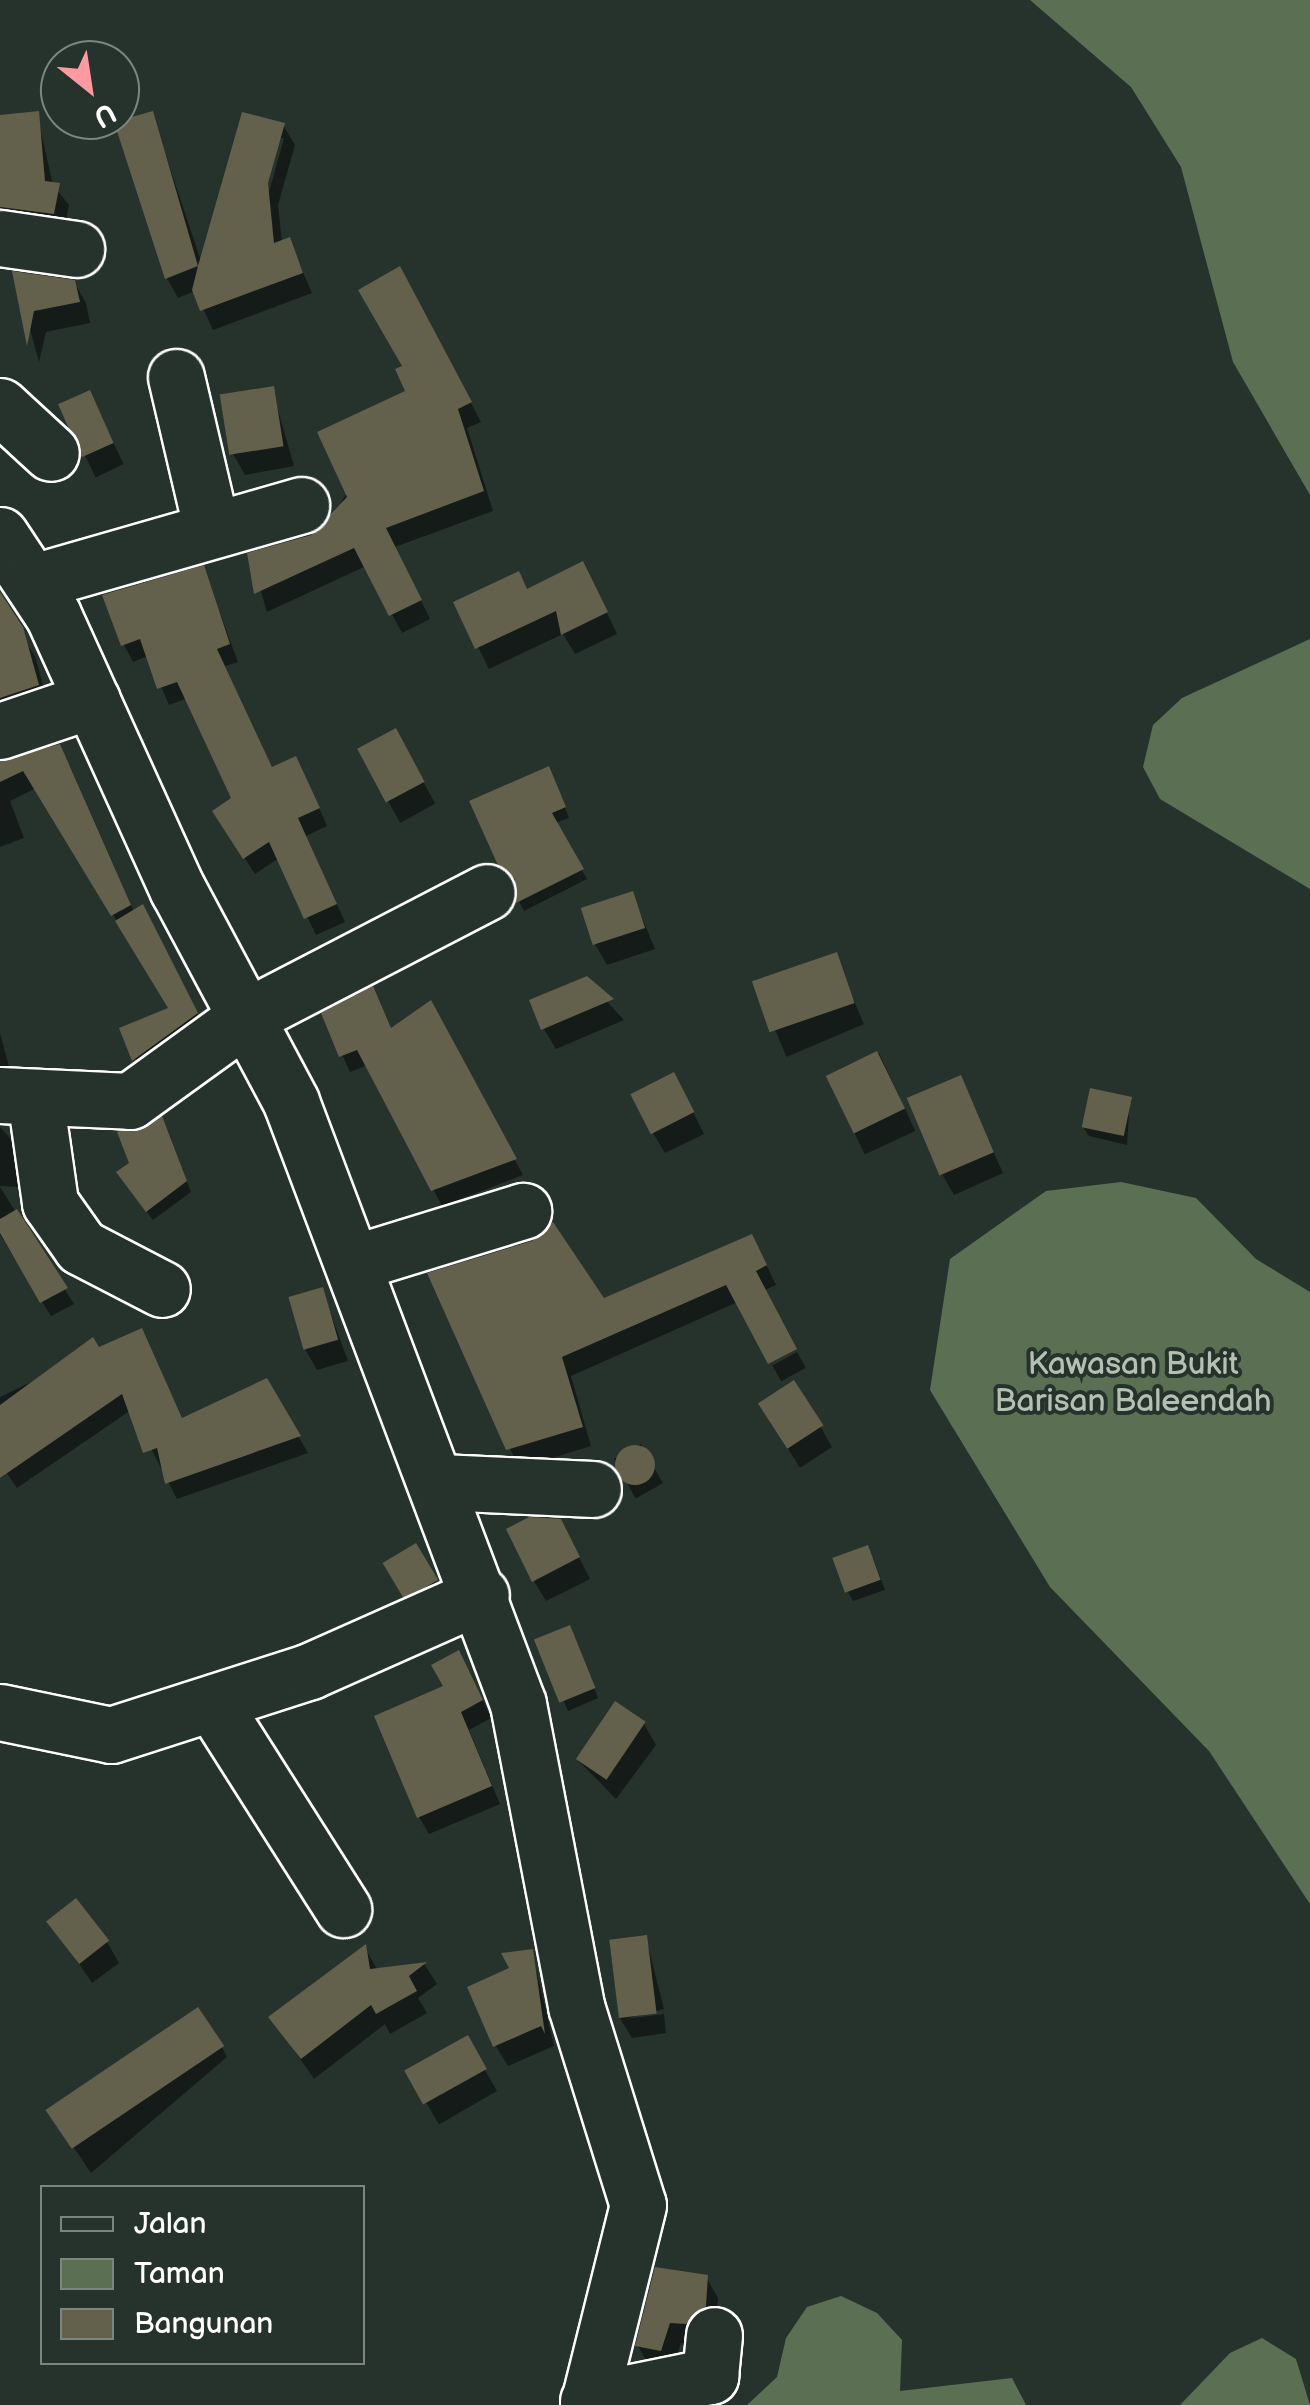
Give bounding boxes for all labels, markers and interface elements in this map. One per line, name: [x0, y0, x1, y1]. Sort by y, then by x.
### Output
north arrow: [40, 40, 140, 140]
text: U: [87, 95, 121, 134]
park label: Kawasan Bukit Barisan Baleendah: [995, 1347, 1271, 1422]
legend: [40, 2185, 365, 2365]
text: Jalan: [134, 2206, 206, 2242]
text: Taman: [134, 2256, 225, 2292]
text: Bangunan: [134, 2306, 273, 2342]

